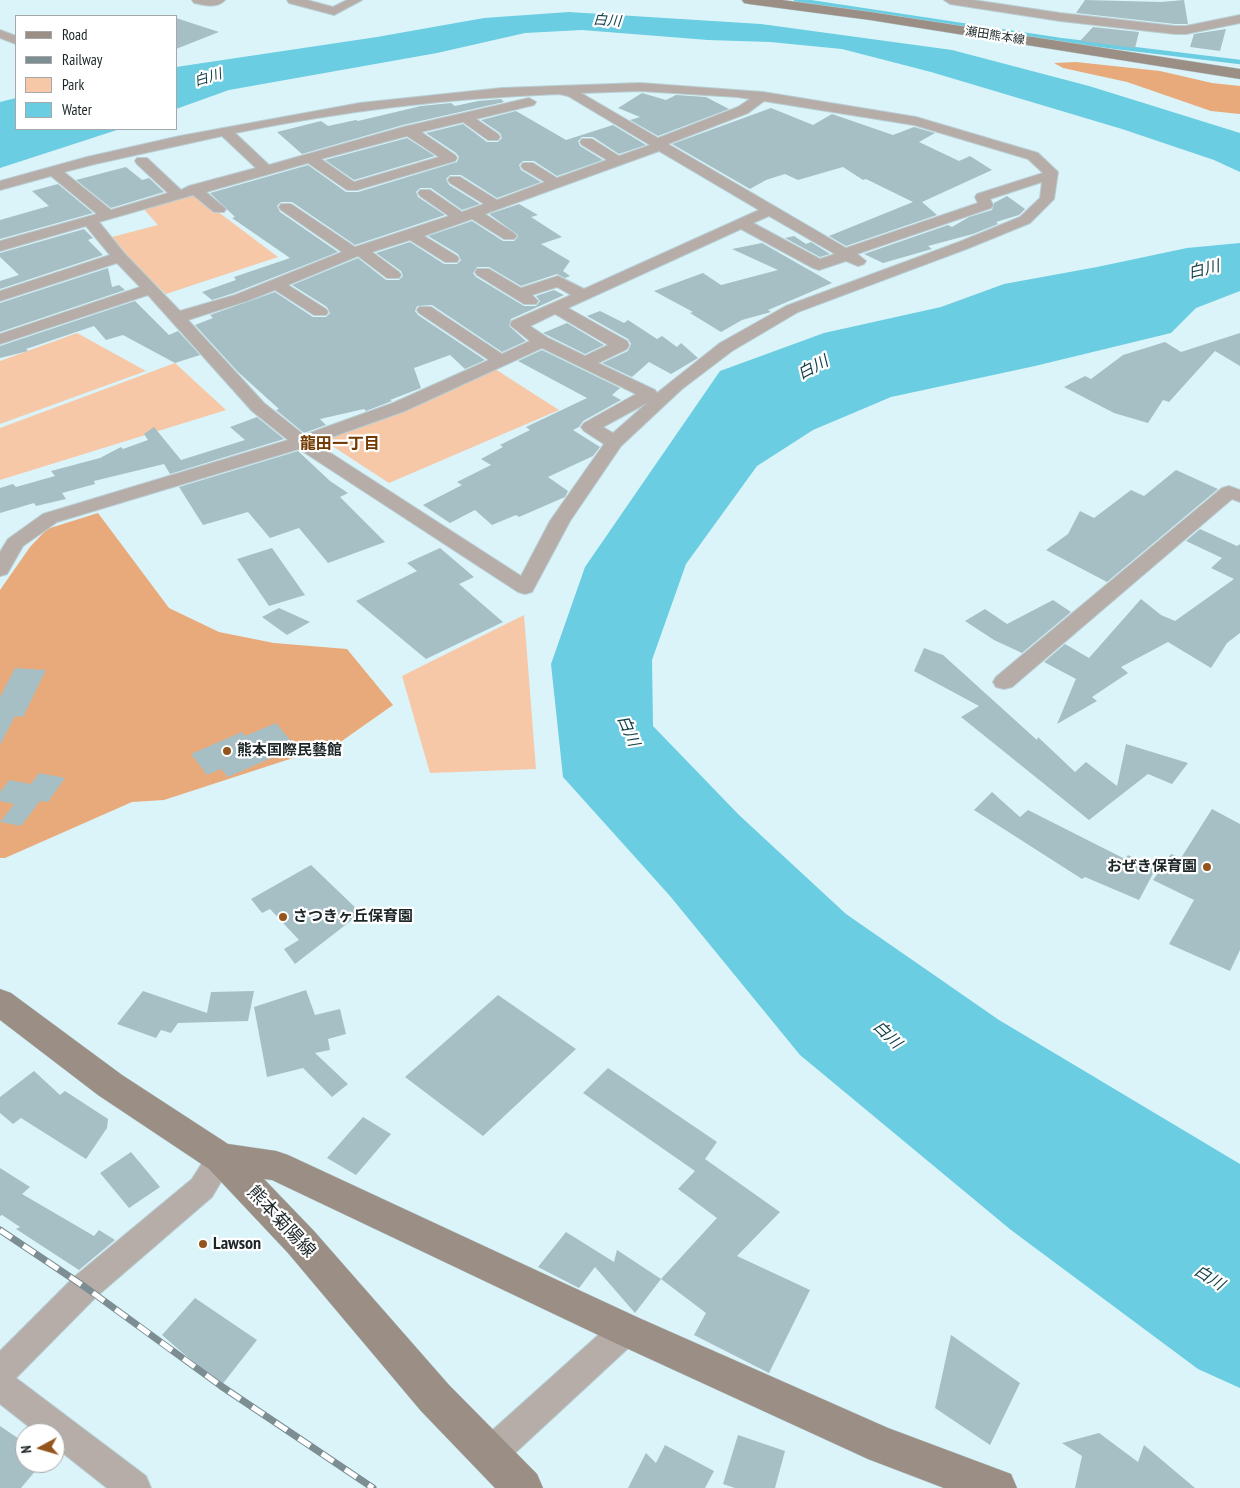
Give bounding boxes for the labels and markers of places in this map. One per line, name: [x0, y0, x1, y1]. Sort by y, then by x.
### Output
place label: 熊本国際民藝館: [237, 742, 342, 760]
marker: 熊本国際民藝館: [221, 745, 233, 757]
place label: おぜき保育園: [1107, 858, 1197, 876]
marker: おぜき保育園: [1201, 861, 1213, 873]
place label: さつきヶ丘保育園: [293, 908, 413, 926]
marker: さつきヶ丘保育園: [277, 911, 289, 923]
place label: Lawson: [213, 1233, 261, 1255]
marker: Lawson: [197, 1238, 209, 1250]

